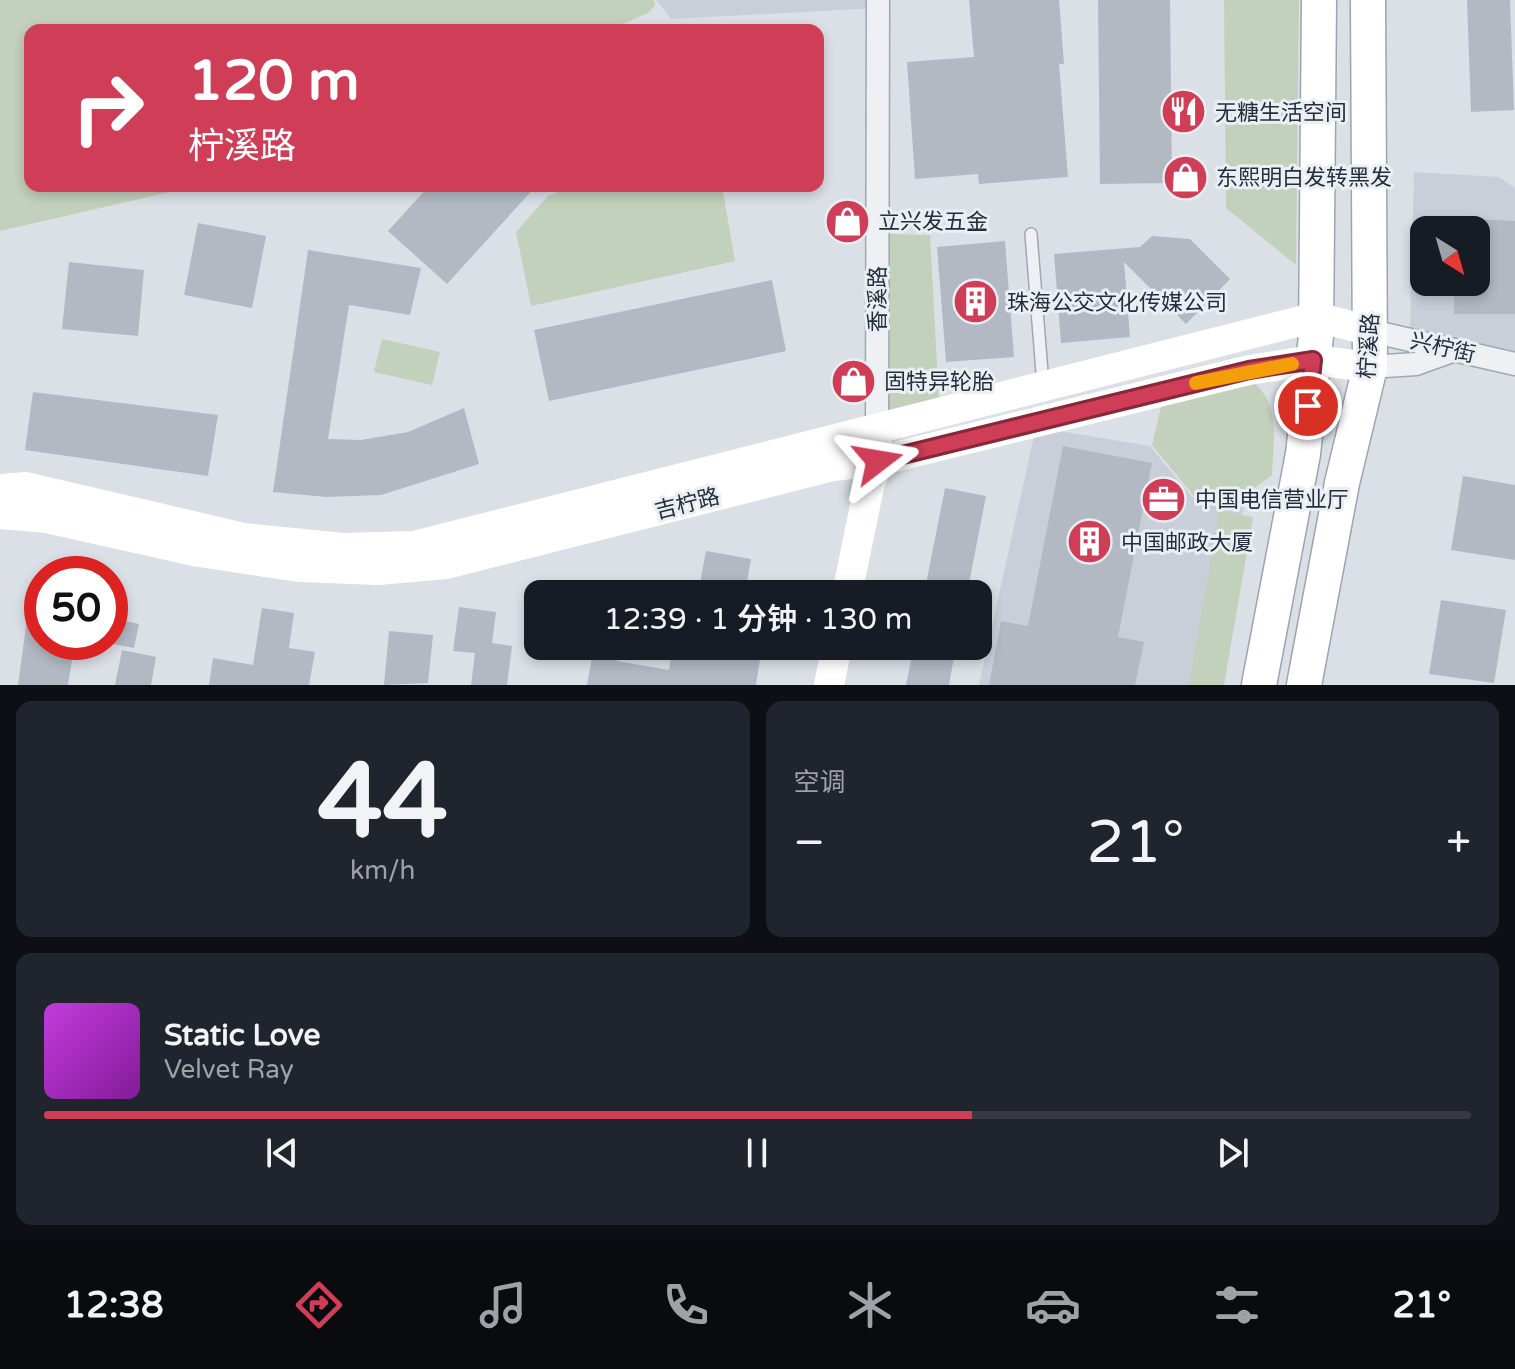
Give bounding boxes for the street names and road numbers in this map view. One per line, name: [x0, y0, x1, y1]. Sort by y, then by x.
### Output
street label: 香溪路: [865, 266, 891, 332]
street label: 柠溪路: [1354, 312, 1384, 380]
street label: 兴柠街: [1408, 328, 1478, 368]
street label: 吉柠路: [652, 483, 722, 525]

